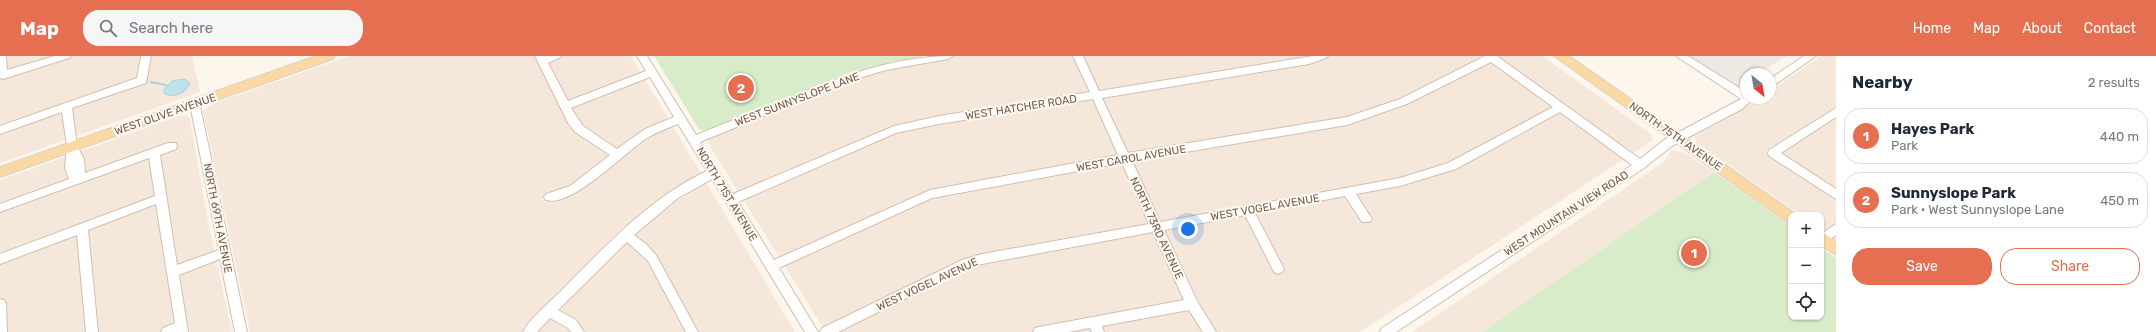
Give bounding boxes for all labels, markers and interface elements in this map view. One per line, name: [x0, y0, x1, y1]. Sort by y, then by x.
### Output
search box: [83, 10, 363, 46]
text: Map: [20, 17, 59, 40]
icon: search: [97, 17, 119, 39]
text: Search here: [129, 19, 213, 37]
text: Home: [1913, 20, 1951, 37]
text: Map: [1973, 20, 2000, 37]
text: About: [2022, 20, 2062, 37]
text: Contact: [2084, 20, 2136, 37]
north arrow: [1740, 68, 1776, 104]
street label: WEST SUNNYSLOPE LANE: [733, 70, 862, 129]
text: Nearby: [1852, 72, 1913, 92]
pin: 2: [728, 73, 754, 103]
text: 2 results: [2088, 75, 2140, 90]
street label: WEST OLIVE AVENUE: [113, 91, 218, 138]
street label: WEST HATCHER ROAD: [964, 92, 1078, 123]
street label: NORTH 75TH AVENUE: [1627, 99, 1725, 174]
text: Hayes Park: [1891, 120, 1974, 138]
text: 1: [1863, 129, 1869, 144]
text: 440 m: [2100, 129, 2139, 144]
text: Park: [1891, 138, 1918, 153]
street label: WEST CAROL AVENUE: [1075, 142, 1187, 175]
street label: NORTH 71ST AVENUE: [693, 145, 760, 244]
street label: NORTH 69TH AVENUE: [200, 162, 235, 274]
street label: WEST MOUNTAIN VIEW ROAD: [1501, 168, 1631, 259]
street label: NORTH 73RD AVENUE: [1127, 175, 1186, 282]
text: Sunnyslope Park: [1891, 184, 2016, 202]
street label: WEST VOGEL AVENUE: [1210, 191, 1321, 223]
text: 2: [1862, 193, 1870, 208]
text: 450 m: [2100, 193, 2139, 208]
text: Park · West Sunnyslope Lane: [1891, 202, 2064, 217]
map controls: [1788, 212, 1824, 320]
button: +: [1788, 212, 1824, 248]
your location: [1178, 219, 1198, 239]
pin: 1: [1681, 238, 1707, 268]
button: −: [1788, 248, 1824, 284]
button: Save: [1852, 248, 1992, 285]
button: Share: [2000, 248, 2140, 285]
street label: WEST VOGEL AVENUE: [874, 255, 980, 314]
button: locate: [1788, 284, 1824, 320]

